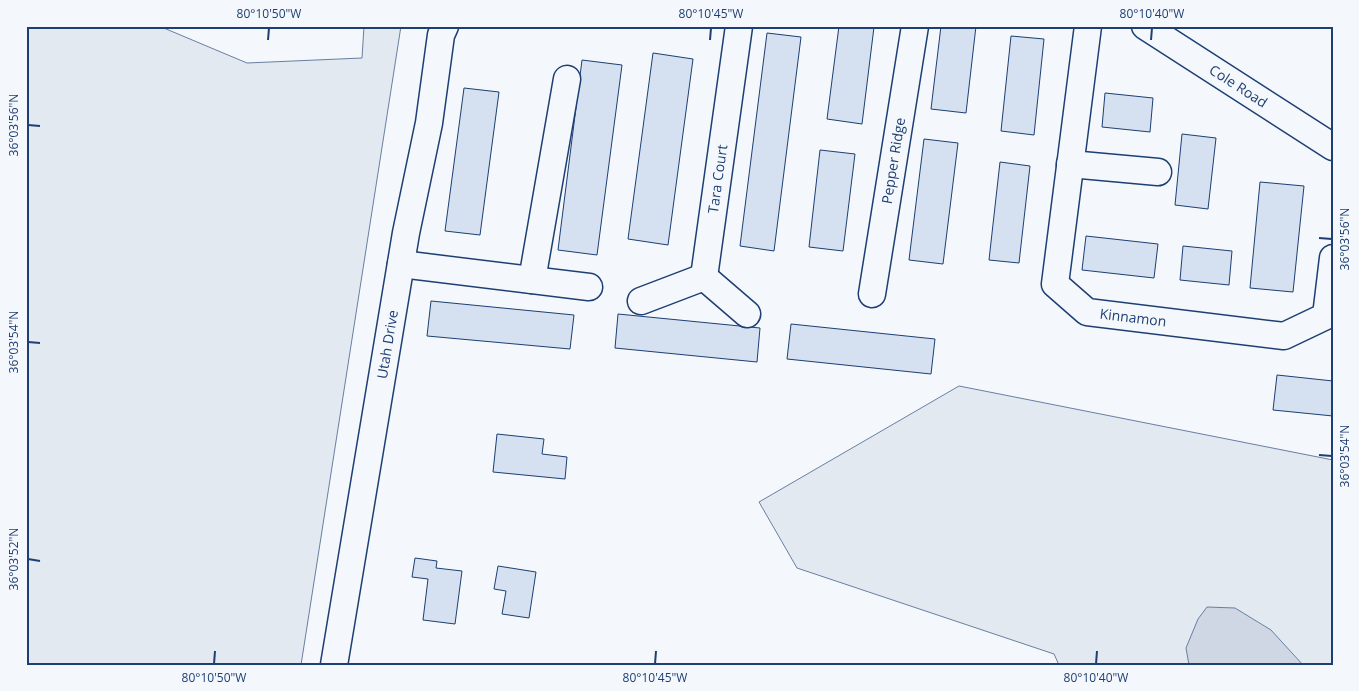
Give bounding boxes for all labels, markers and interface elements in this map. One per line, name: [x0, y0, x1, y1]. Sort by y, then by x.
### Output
text: 80°10'50"W: [237, 5, 301, 22]
text: 80°10'45"W: [679, 5, 743, 22]
text: 80°10'40"W: [1120, 5, 1184, 22]
street label: Cole Road: [1206, 60, 1271, 111]
text: 36°03'56"N: [5, 94, 22, 156]
street label: Pepper Ridge: [877, 116, 909, 205]
street label: Tara Court: [703, 143, 731, 214]
text: 36°03'56"N: [1336, 208, 1353, 270]
street label: Kinnamon: [1099, 304, 1168, 331]
street label: Utah Drive: [372, 308, 402, 380]
text: 36°03'54"N: [5, 311, 22, 373]
text: 36°03'54"N: [1336, 425, 1353, 487]
text: 36°03'52"N: [5, 528, 22, 590]
text: 80°10'50"W: [182, 669, 246, 686]
text: 80°10'45"W: [623, 669, 687, 686]
text: 80°10'40"W: [1064, 669, 1128, 686]

